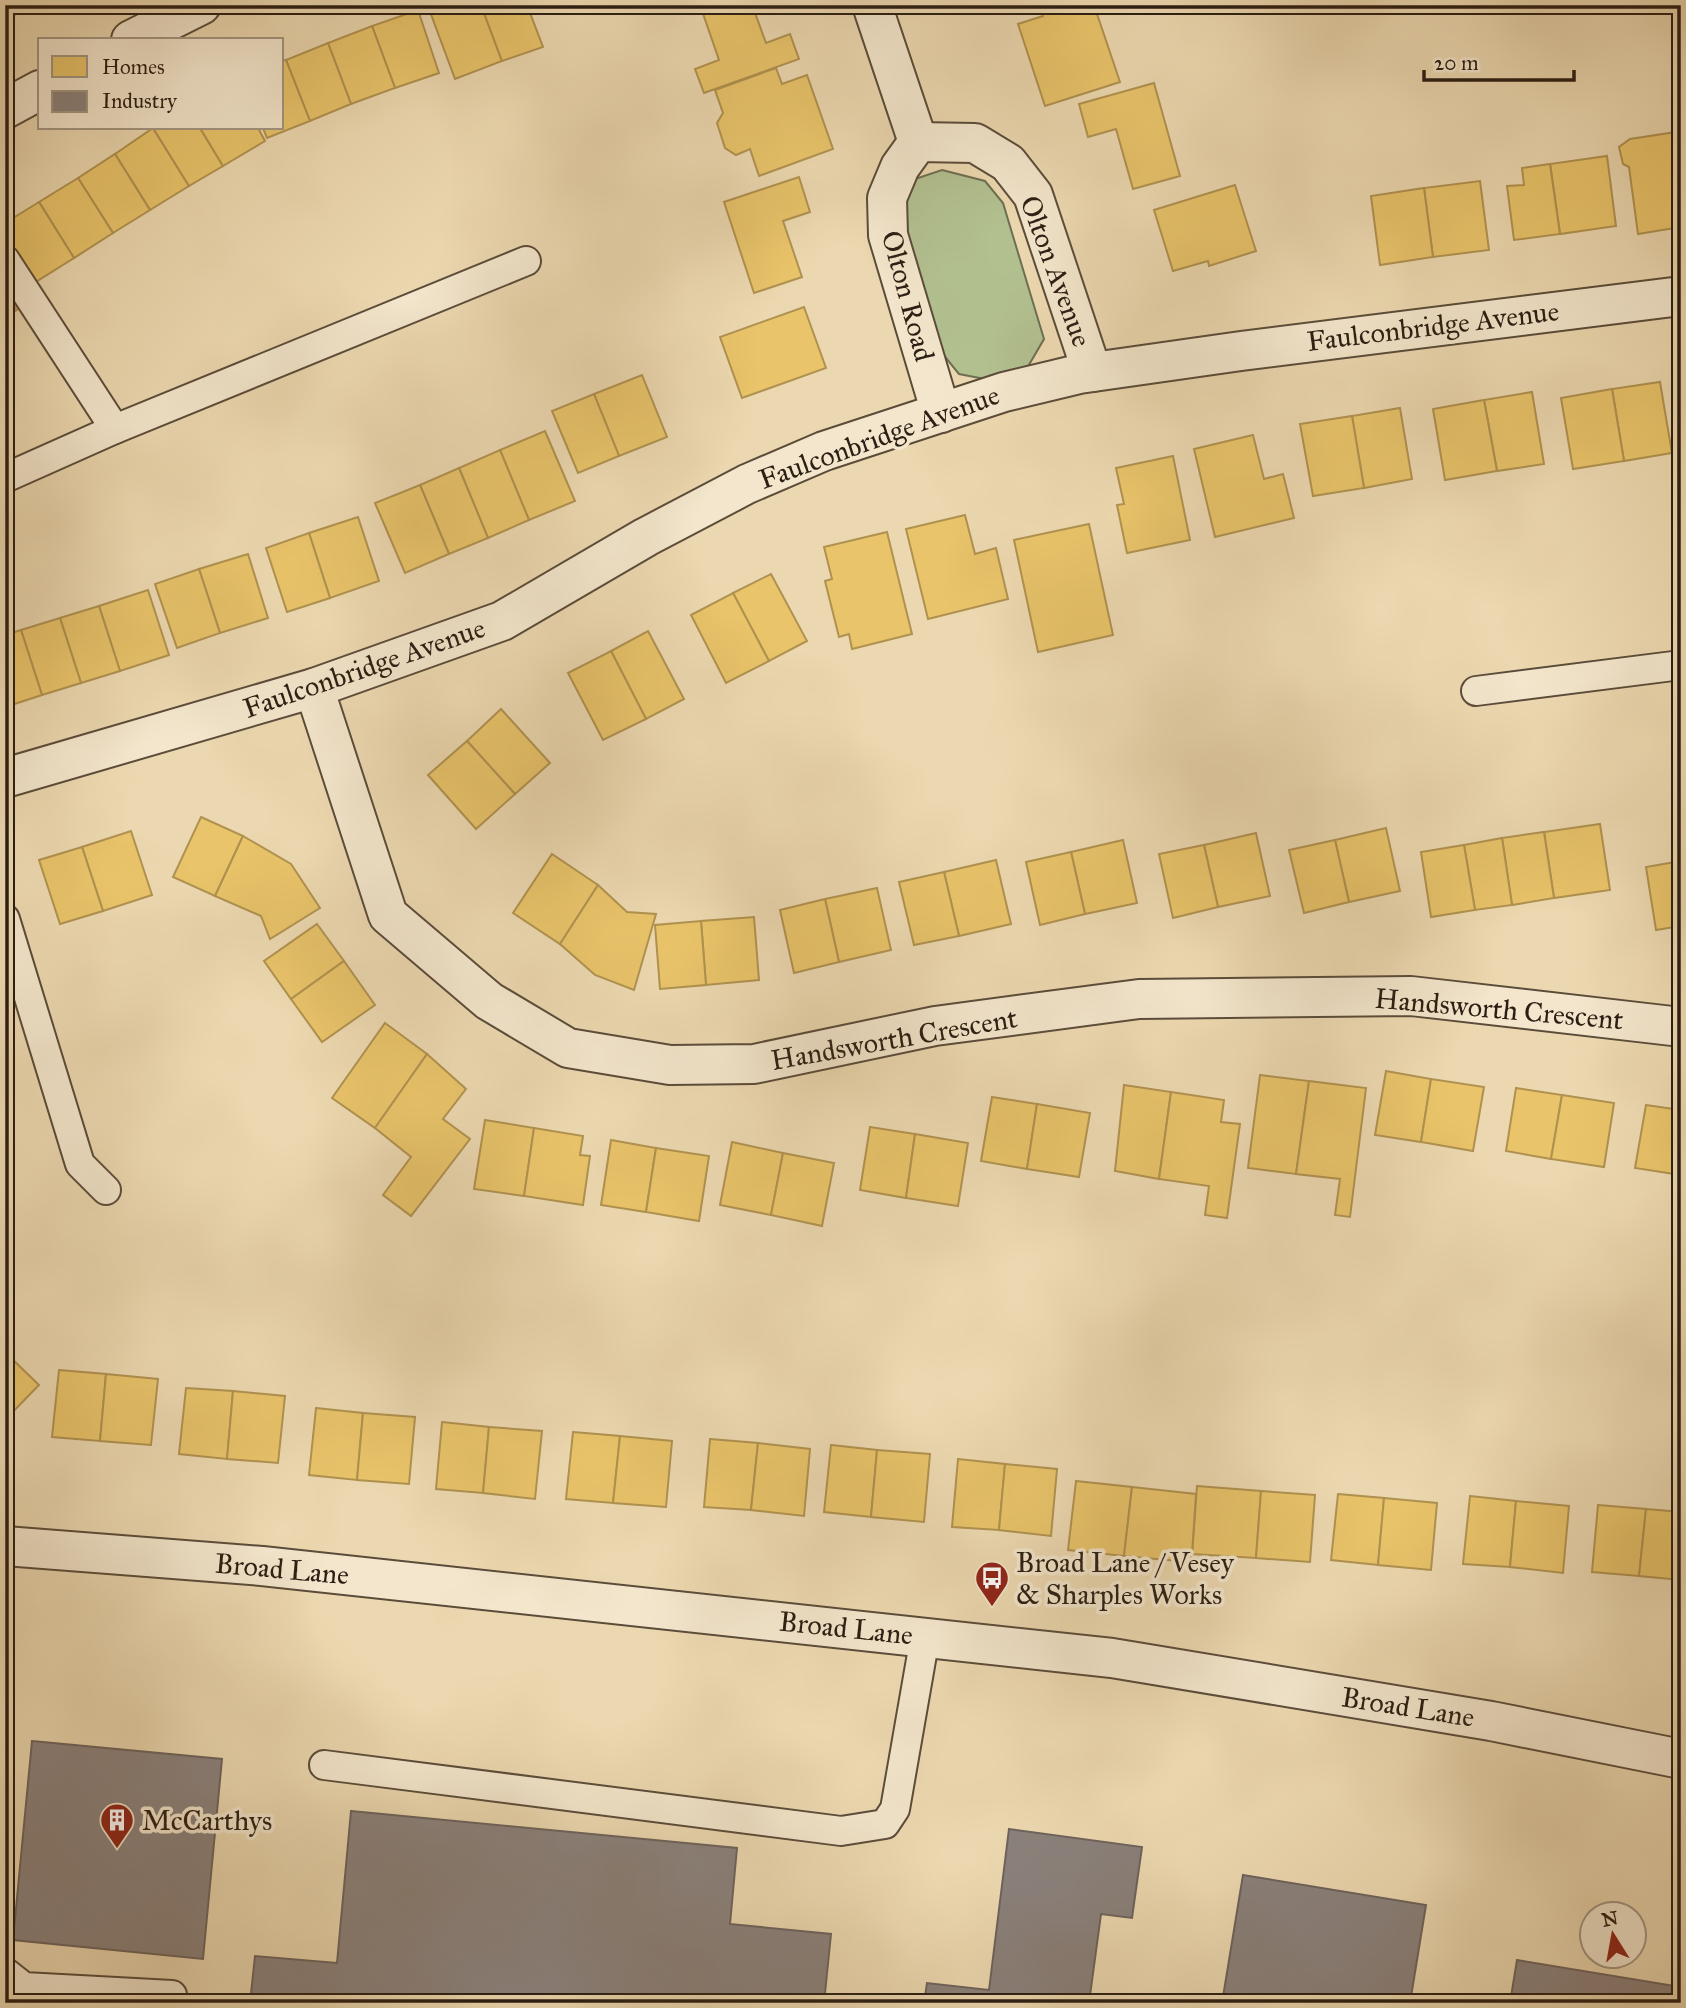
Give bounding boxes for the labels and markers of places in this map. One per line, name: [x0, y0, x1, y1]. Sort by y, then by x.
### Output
place label: Broad Lane / Vesey & Sharples Works: [1016, 1545, 1235, 1612]
bus stop icon: Broad Lane / Vesey & Sharples Works: [973, 1559, 1011, 1608]
building icon: McCarthys: [98, 1801, 136, 1850]
place label: McCarthys: [142, 1803, 272, 1838]

